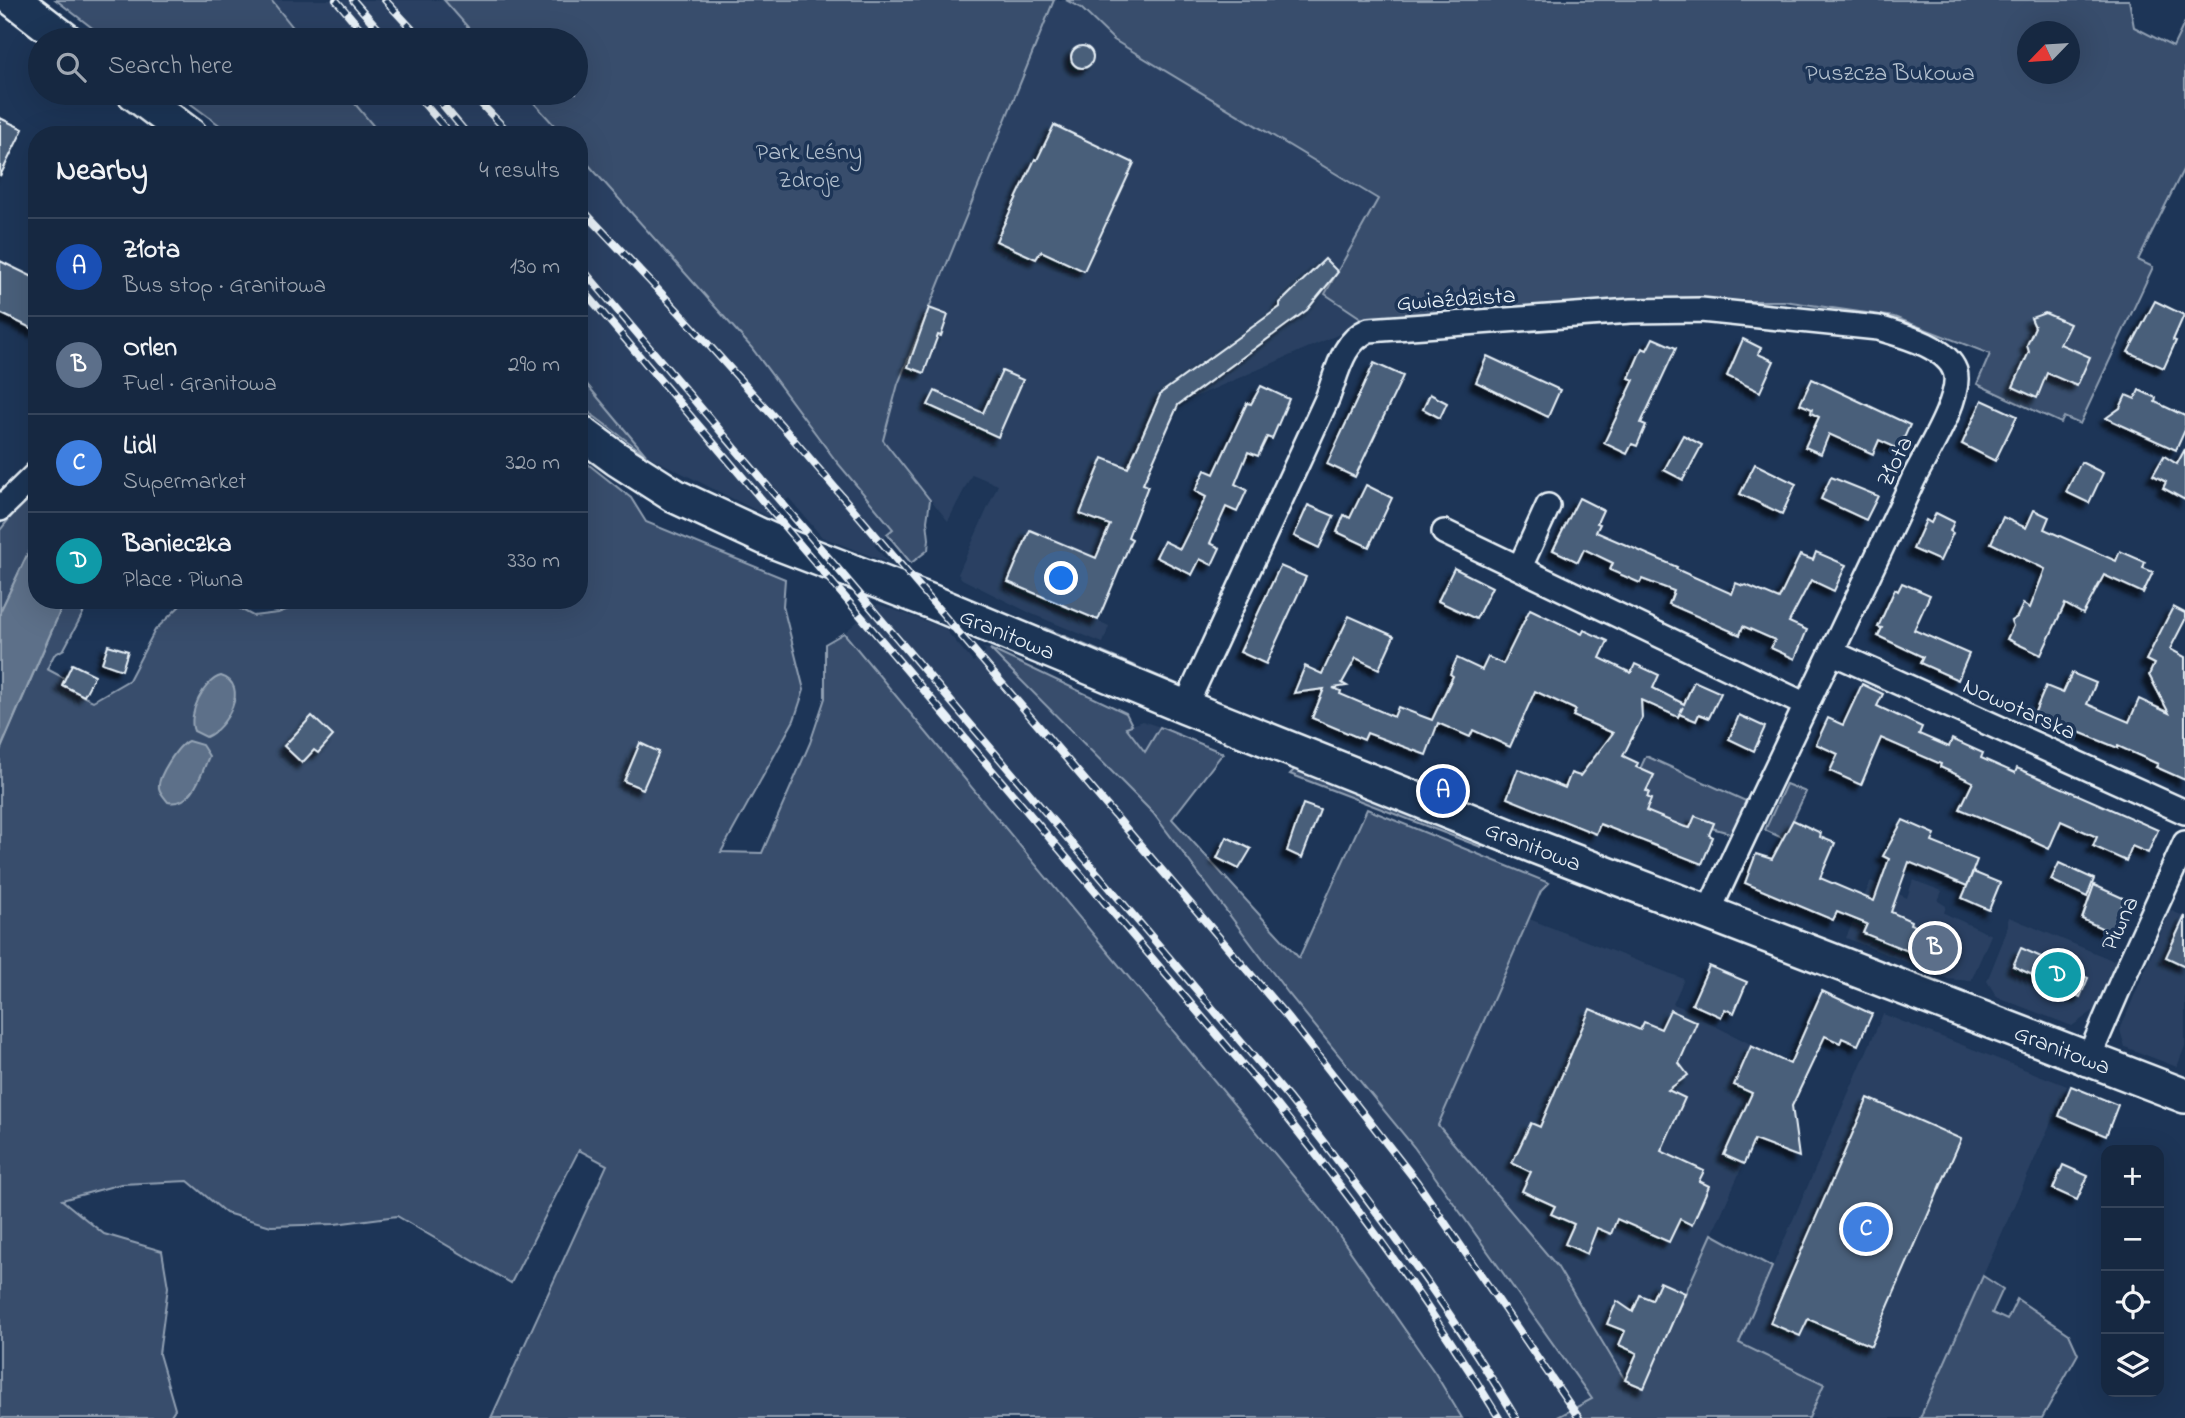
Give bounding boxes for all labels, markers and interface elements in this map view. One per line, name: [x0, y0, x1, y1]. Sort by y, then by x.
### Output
north arrow: [2017, 21, 2080, 84]
search box: [28, 28, 588, 105]
icon: search: [52, 48, 90, 86]
text: Search here: [108, 48, 233, 86]
park label: Puszcza Bukowa: [1805, 57, 1975, 92]
park label: Park Leśny Zdroje: [756, 136, 862, 199]
text: Nearby: [56, 150, 148, 194]
text: 4 results: [479, 155, 560, 188]
text: Złota: [123, 232, 180, 270]
text: A: [72, 251, 86, 284]
text: 130 m: [510, 251, 560, 284]
text: Bus stop · Granitowa: [123, 270, 326, 303]
street label: Gwiaździsta: [1395, 279, 1517, 322]
text: Orlen: [123, 330, 177, 368]
text: B: [71, 349, 87, 382]
text: 290 m: [508, 349, 560, 382]
text: Fuel · Granitowa: [123, 368, 277, 401]
text: Lidl: [123, 428, 156, 466]
street label: Złota: [1869, 431, 1924, 493]
text: C: [73, 447, 85, 480]
text: 320 m: [506, 447, 560, 480]
text: Supermarket: [123, 466, 246, 499]
text: Banieczka: [123, 526, 232, 564]
text: D: [71, 545, 87, 578]
text: 330 m: [507, 545, 560, 578]
your location: [1044, 561, 1078, 595]
text: Place · Piwna: [123, 564, 243, 597]
street label: Granitowa: [953, 600, 1060, 671]
street label: Nowotarska: [1957, 670, 2081, 751]
pin: A: [1420, 765, 1466, 817]
street label: Granitowa: [1479, 813, 1586, 882]
street label: Piwna: [2093, 891, 2149, 957]
pin: B: [1912, 922, 1958, 974]
pin: D: [2035, 949, 2081, 1001]
street label: Granitowa: [2008, 1017, 2115, 1086]
map controls: [2101, 1145, 2164, 1397]
button: +: [2101, 1145, 2164, 1208]
pin: C: [1843, 1203, 1889, 1255]
button: −: [2101, 1208, 2164, 1271]
button: locate: [2101, 1271, 2164, 1334]
button: layers: [2101, 1334, 2164, 1397]

